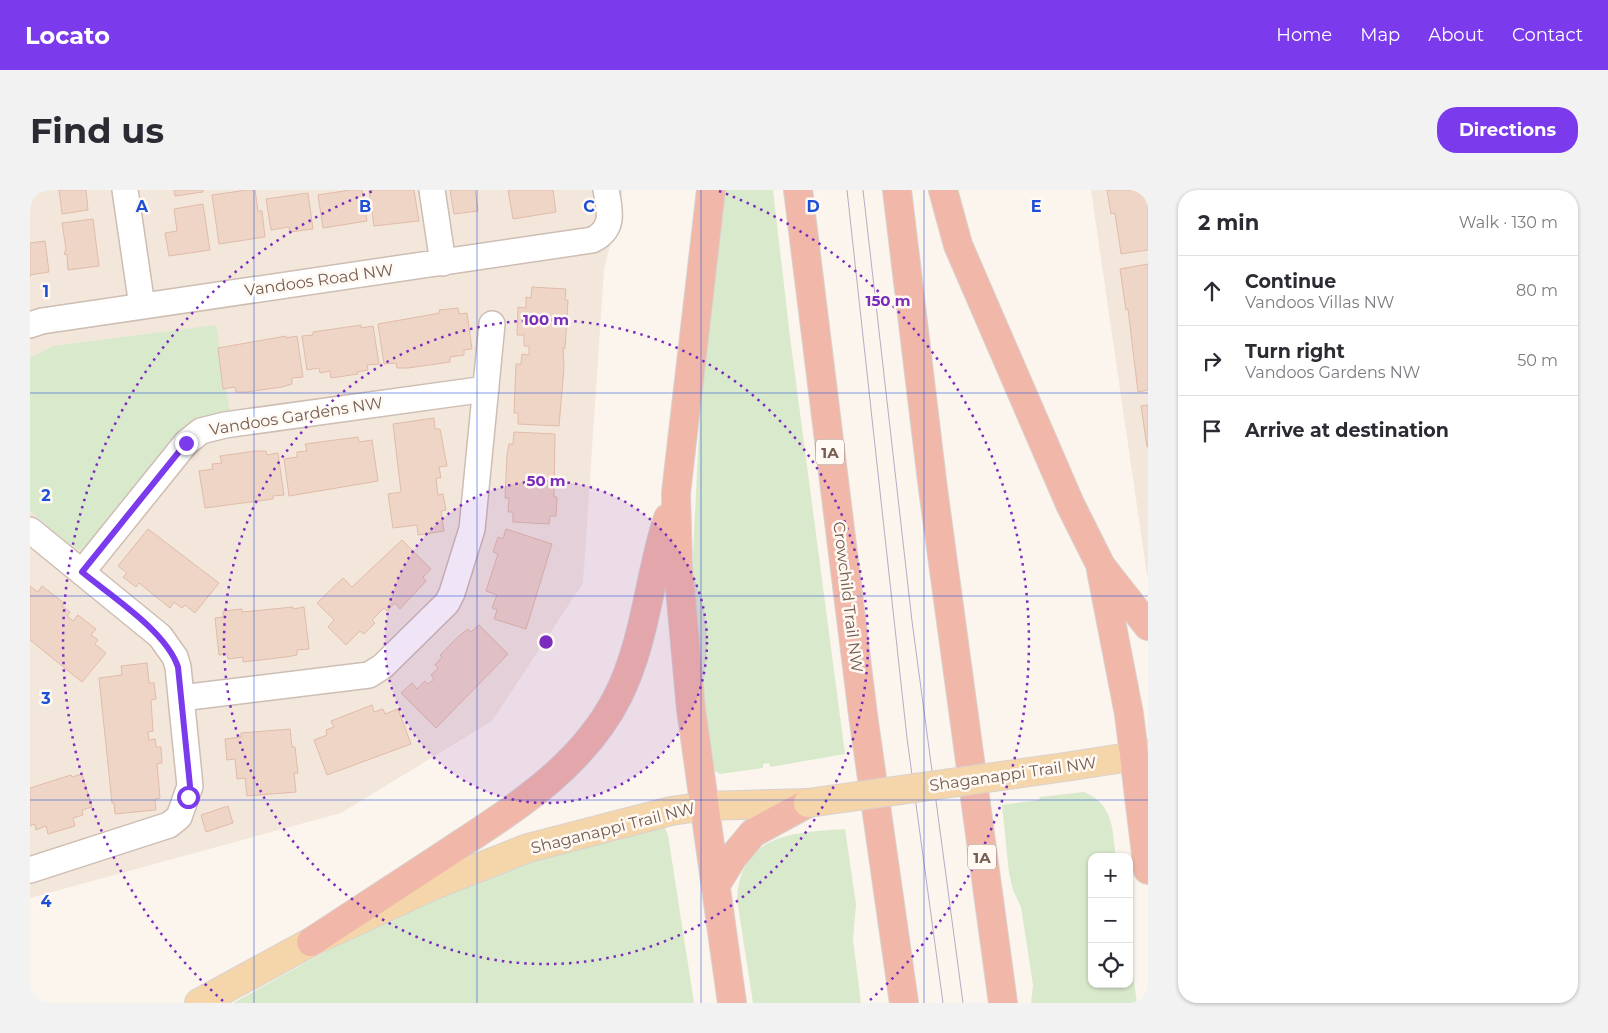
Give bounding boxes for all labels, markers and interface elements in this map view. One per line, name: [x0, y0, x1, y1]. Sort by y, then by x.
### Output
text: Locato: [25, 21, 110, 50]
text: Home: [1276, 24, 1332, 46]
text: Map: [1360, 24, 1400, 46]
text: About: [1428, 24, 1484, 46]
text: Contact: [1512, 24, 1583, 46]
button: Directions: [1437, 107, 1578, 153]
text: Find us: [30, 109, 164, 152]
text: A: [135, 197, 149, 216]
text: B: [359, 197, 371, 216]
text: C: [583, 197, 595, 216]
text: D: [806, 197, 820, 216]
text: E: [1031, 197, 1041, 216]
text: 2 min: [1198, 210, 1259, 235]
text: Walk · 130 m: [1459, 213, 1558, 232]
street label: Vandoos Road NW: [243, 260, 395, 300]
text: Continue: [1245, 270, 1336, 293]
icon: ahead: [1198, 277, 1226, 305]
text: 80 m: [1516, 281, 1558, 300]
text: 1: [43, 282, 49, 301]
text: 150 m: [866, 291, 910, 310]
text: Vandoos Villas NW: [1245, 293, 1394, 312]
text: 100 m: [523, 310, 569, 329]
text: Turn right: [1245, 340, 1345, 363]
icon: right: [1198, 347, 1226, 375]
text: 50 m: [1517, 351, 1558, 370]
text: Vandoos Gardens NW: [1245, 363, 1420, 382]
street label: Vandoos Gardens NW: [208, 393, 384, 439]
icon: arrive: [1198, 417, 1226, 445]
text: Arrive at destination: [1245, 419, 1449, 442]
route end: [175, 432, 198, 455]
road number: 1A: [816, 440, 844, 464]
text: 50 m: [526, 471, 566, 490]
text: 2: [41, 486, 51, 505]
street label: Crowchild Trail NW: [829, 520, 867, 674]
centre of rings: [537, 633, 555, 651]
text: 3: [40, 689, 51, 708]
street label: Shaganappi Trail NW: [928, 753, 1098, 795]
route start: [177, 786, 200, 809]
street label: Shaganappi Trail NW: [529, 798, 697, 858]
road number: 1A: [968, 844, 996, 870]
map controls: [1088, 853, 1133, 988]
button: +: [1088, 853, 1133, 898]
text: 4: [40, 892, 52, 911]
button: −: [1088, 898, 1133, 943]
button: locate: [1088, 943, 1133, 988]

